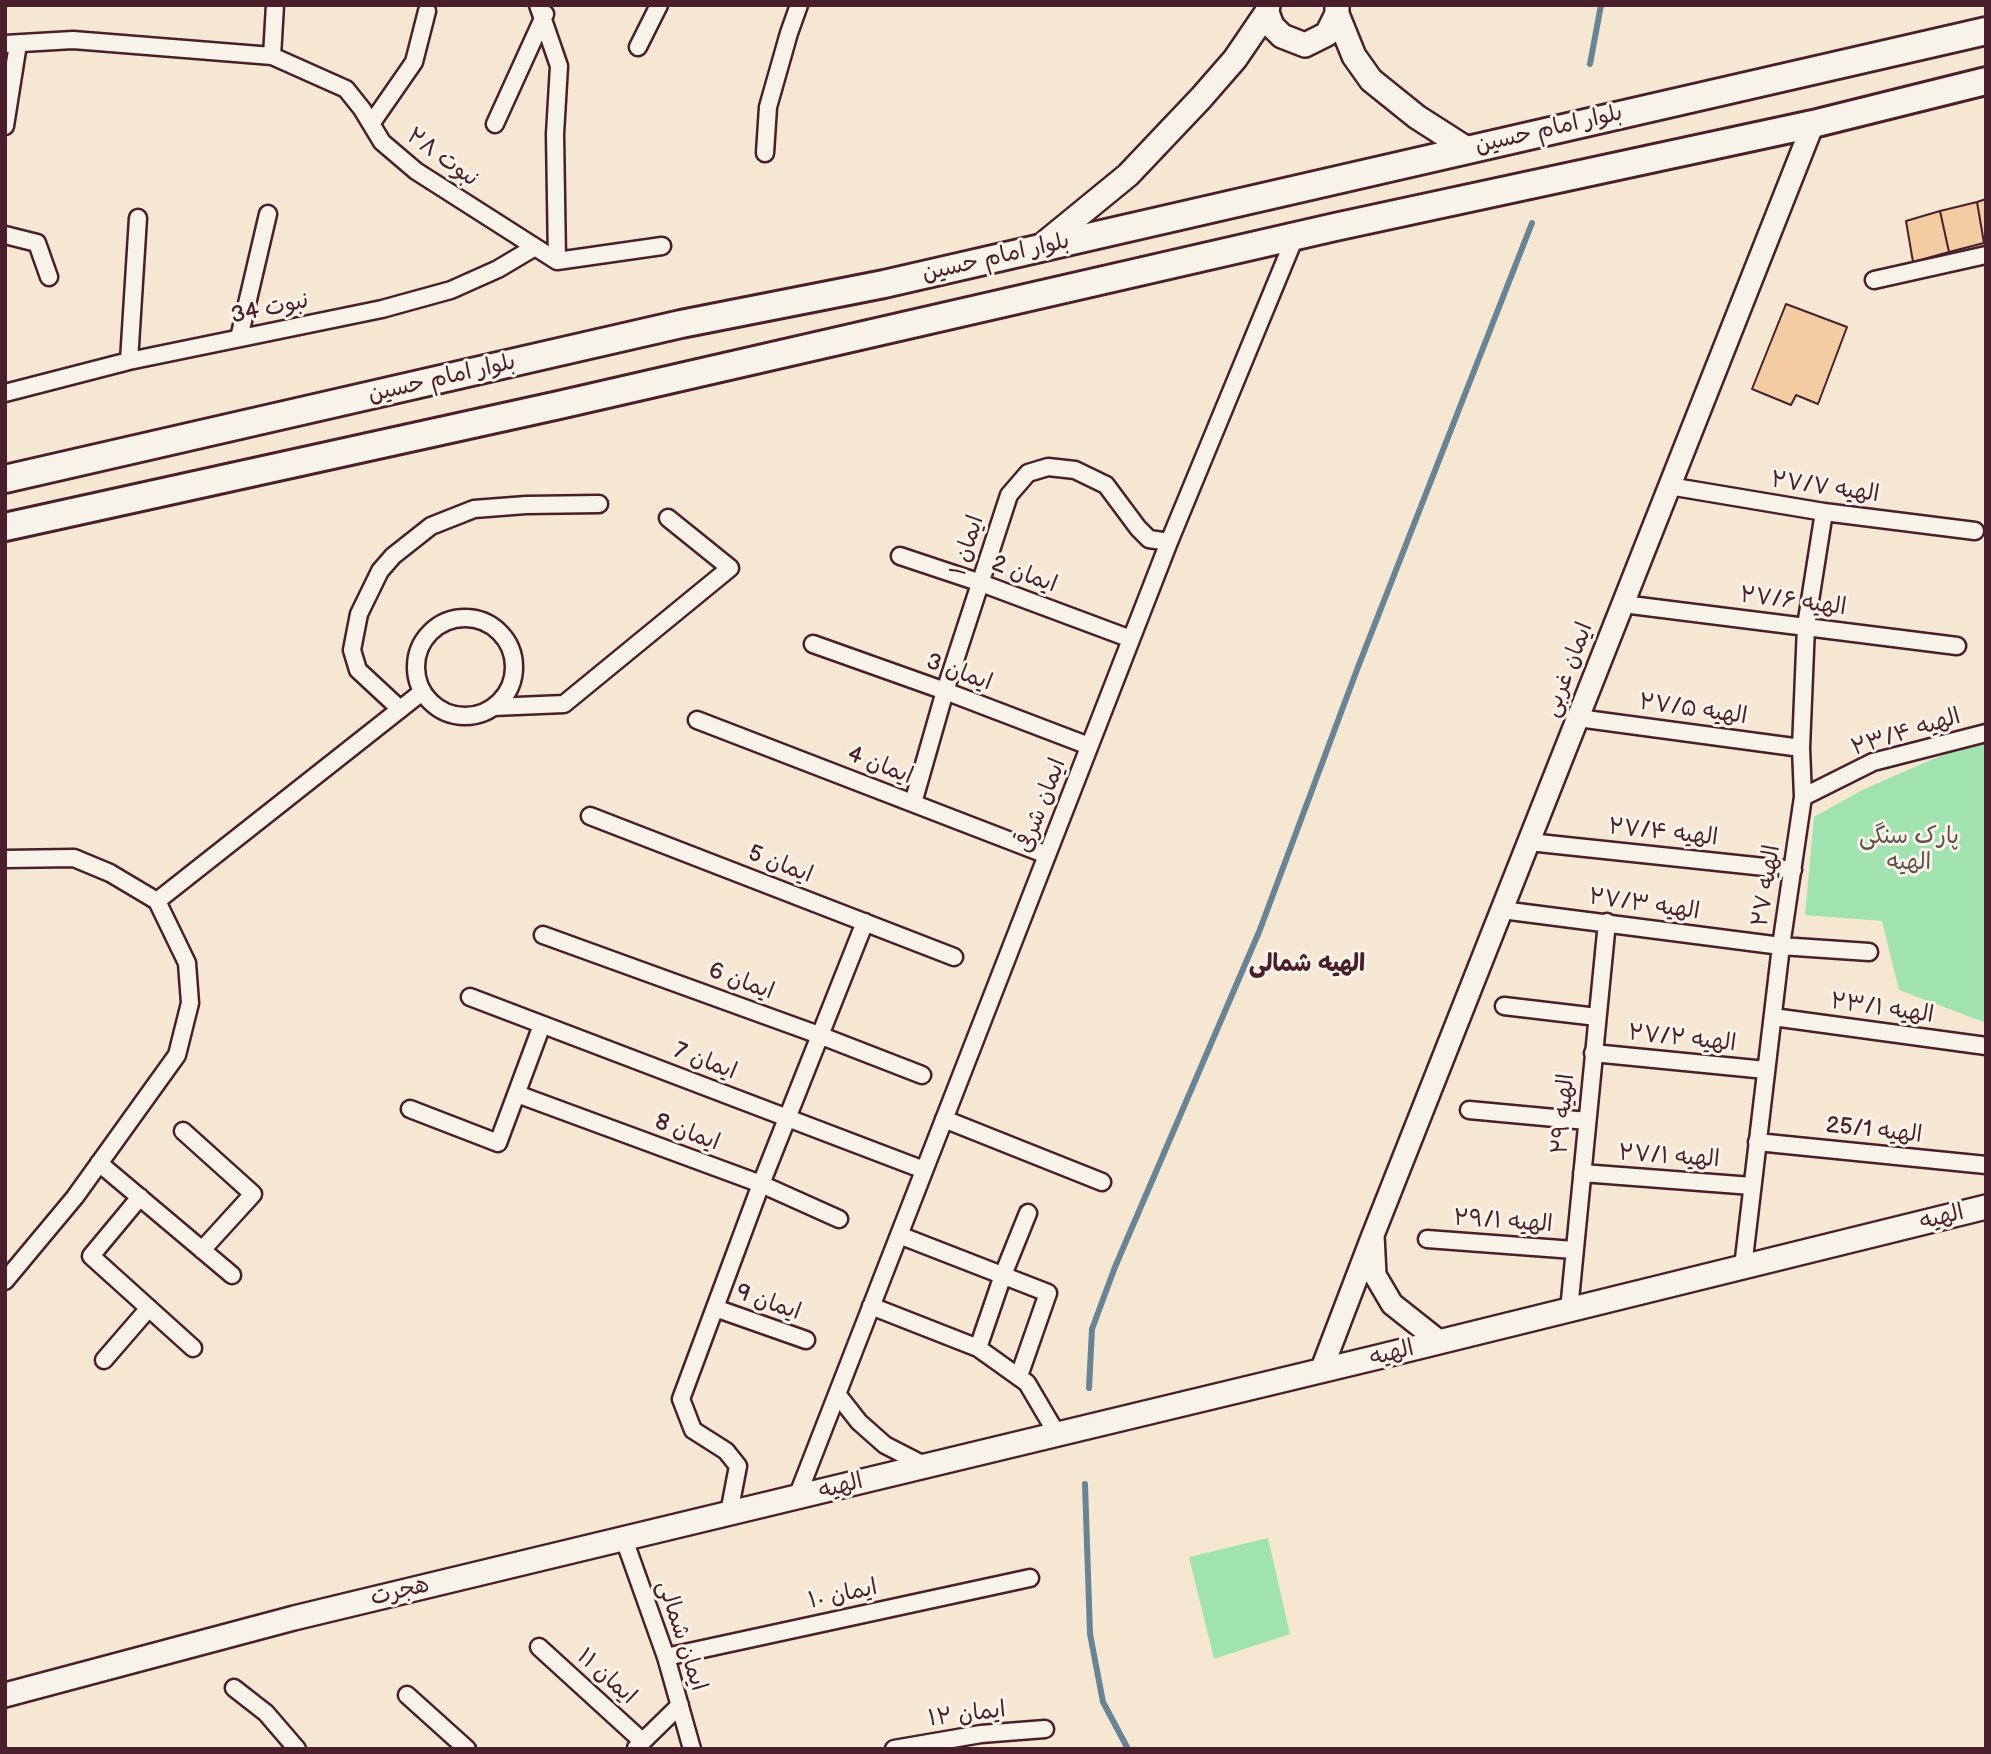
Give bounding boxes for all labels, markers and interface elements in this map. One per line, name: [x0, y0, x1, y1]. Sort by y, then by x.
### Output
street label: بلوار امام حسین: [1473, 100, 1625, 160]
street label: نبوت ۲۸: [401, 123, 483, 193]
street label: بلوار امام حسین: [920, 228, 1072, 288]
street label: نبوت 34: [229, 287, 311, 331]
street label: بلوار امام حسین: [366, 349, 518, 409]
street label: الهیه ۲۷/۷: [1769, 467, 1881, 509]
street label: ایمان ۱: [945, 512, 991, 580]
street label: ایمان 2: [988, 551, 1060, 599]
street label: الهیه ۲۷/۶: [1738, 582, 1848, 622]
street label: ایمان غربی: [1538, 619, 1600, 721]
street label: ایمان 3: [922, 648, 996, 698]
street label: الهیه ۲۷/۵: [1637, 689, 1749, 731]
street label: الهیه ۲۳/۴: [1848, 703, 1964, 763]
street label: ایمان 4: [843, 741, 917, 791]
street label: ایمان شرقی: [1011, 755, 1073, 857]
street label: الهیه ۲۷/۴: [1607, 814, 1719, 852]
park label: پارک سنگی الهیه: [1859, 823, 1959, 877]
street label: ایمان 5: [744, 840, 816, 890]
street label: الهیه ۲۷: [1747, 843, 1787, 929]
street label: الهیه ۲۷/۳: [1587, 884, 1701, 926]
district label: الهیه شمالی: [1249, 951, 1365, 979]
street label: ایمان 6: [704, 957, 778, 1007]
street label: الهیه ۲۳/۱: [1829, 988, 1935, 1030]
street label: الهیه ۲۷/۲: [1627, 1020, 1737, 1058]
street label: ایمان 7: [670, 1037, 740, 1087]
street label: الهیه ۲۹: [1547, 1073, 1581, 1155]
street label: ایمان 8: [651, 1109, 723, 1157]
street label: الهیه 25/1: [1824, 1112, 1924, 1150]
street label: الهیه ۲۷/۱: [1618, 1140, 1720, 1174]
street label: الهیه: [1917, 1199, 1967, 1237]
street label: الهیه ۲۹/۱: [1452, 1205, 1554, 1239]
street label: ایمان 9: [732, 1279, 804, 1327]
street label: الهیه: [1367, 1335, 1417, 1373]
street label: الهیه: [816, 1468, 866, 1506]
street label: هجرت: [368, 1571, 432, 1613]
street label: ایمان ۱۰: [806, 1574, 880, 1616]
street label: ایمان شمالی: [650, 1577, 712, 1695]
street label: ایمان ۱۱: [571, 1643, 641, 1711]
street label: ایمان ۱۲: [927, 1697, 1007, 1733]

